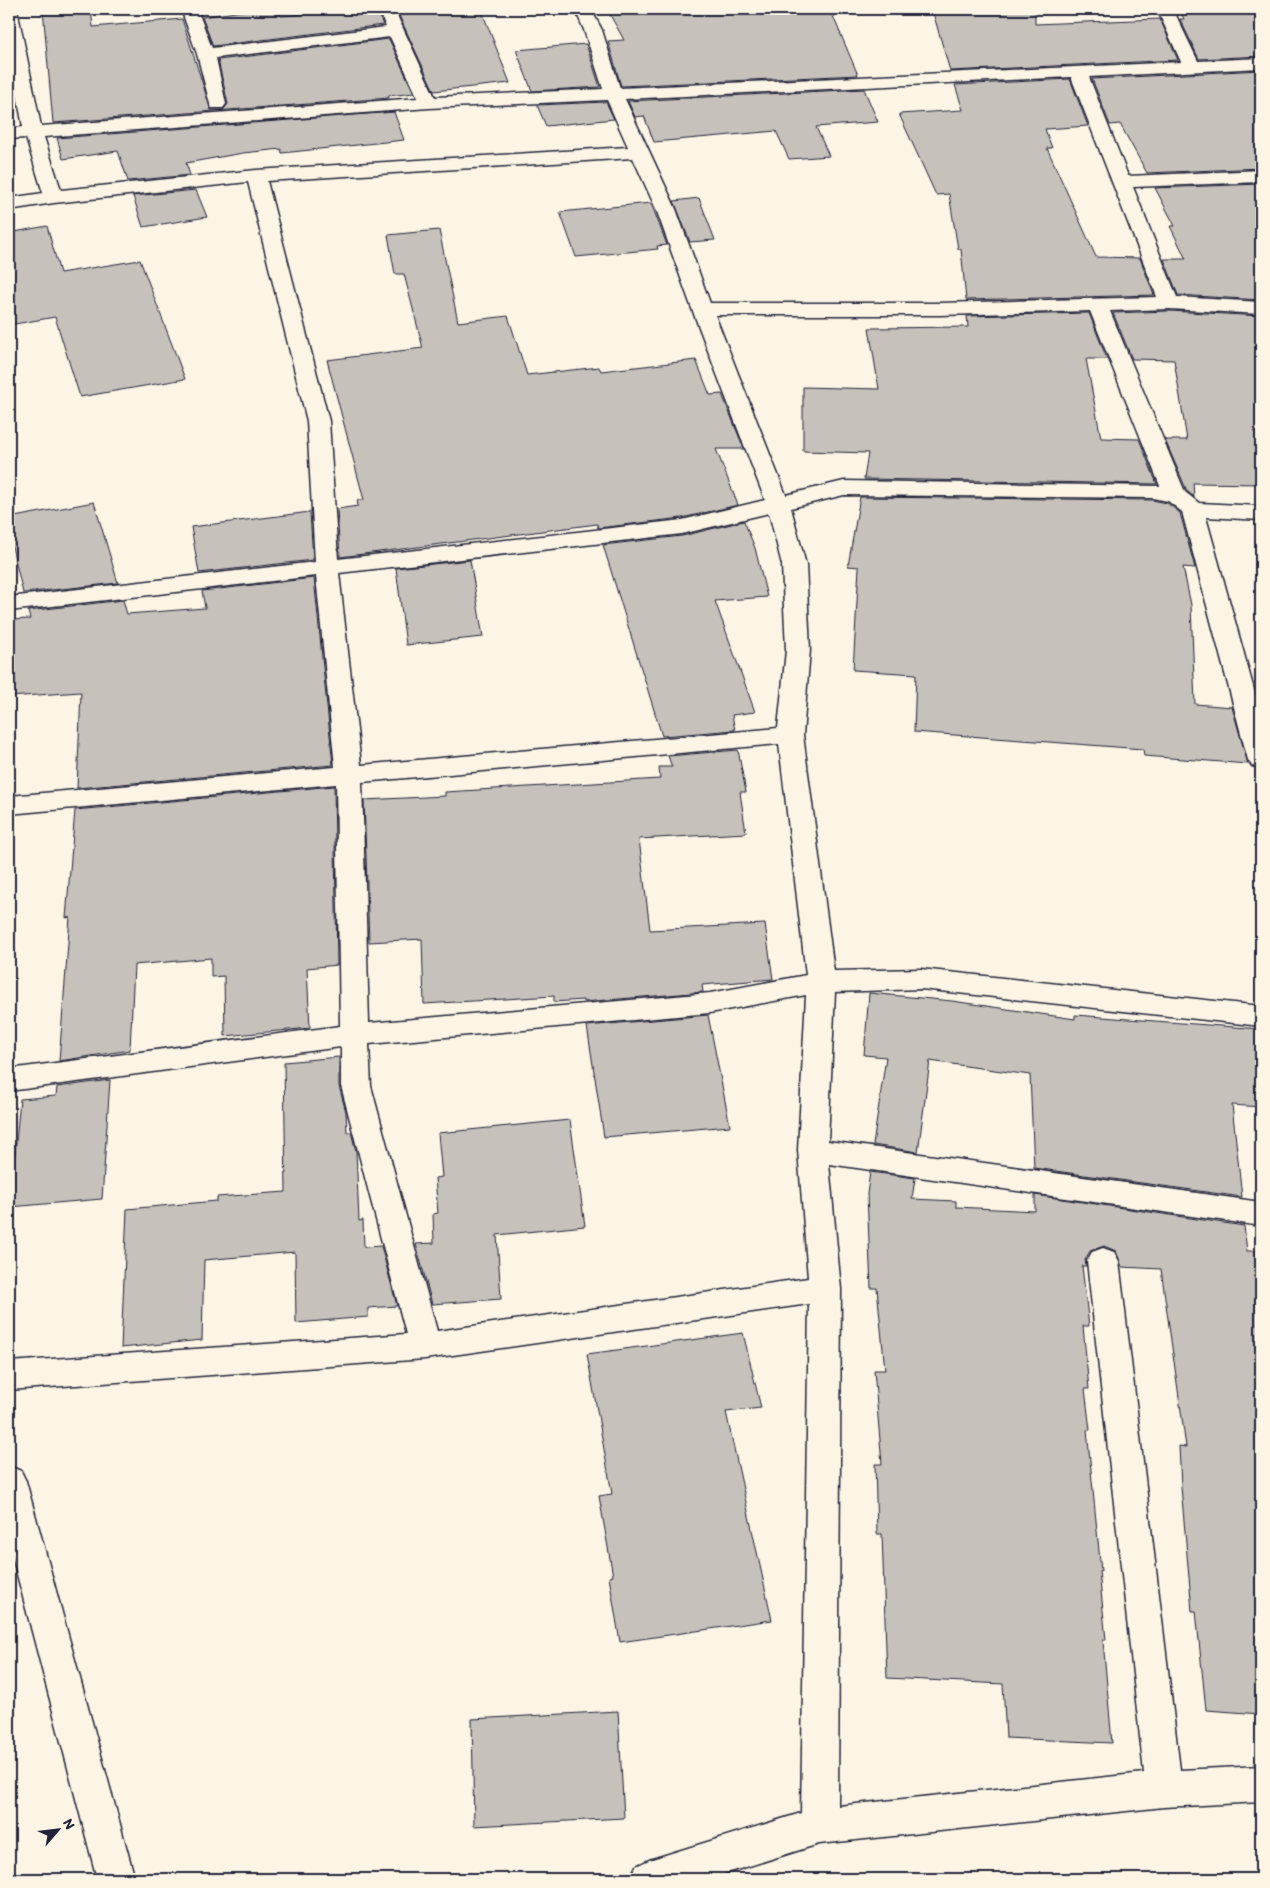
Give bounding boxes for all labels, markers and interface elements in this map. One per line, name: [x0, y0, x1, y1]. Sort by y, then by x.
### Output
north arrow: [32, 1806, 82, 1856]
text: N: [59, 1816, 79, 1832]

